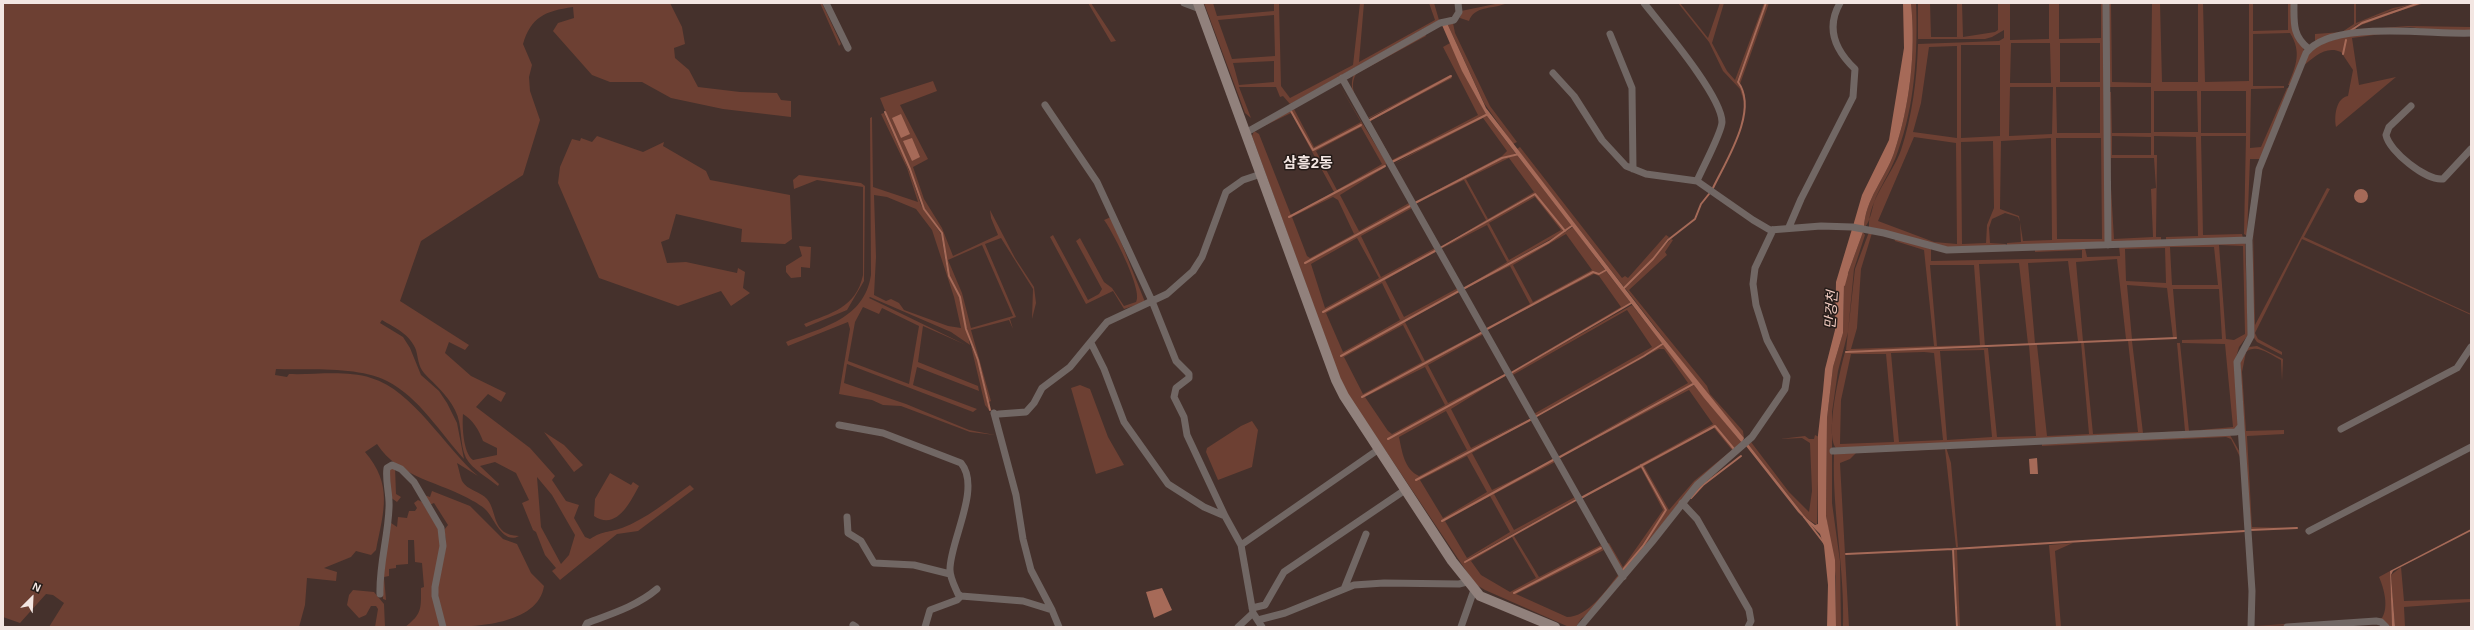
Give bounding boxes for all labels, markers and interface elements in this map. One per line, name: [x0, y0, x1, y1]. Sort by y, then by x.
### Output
district label: 삼흥2동: [1283, 155, 1333, 173]
water label: 만겅천: [1822, 290, 1842, 330]
north arrow: [12, 578, 52, 618]
text: N: [31, 580, 43, 594]

